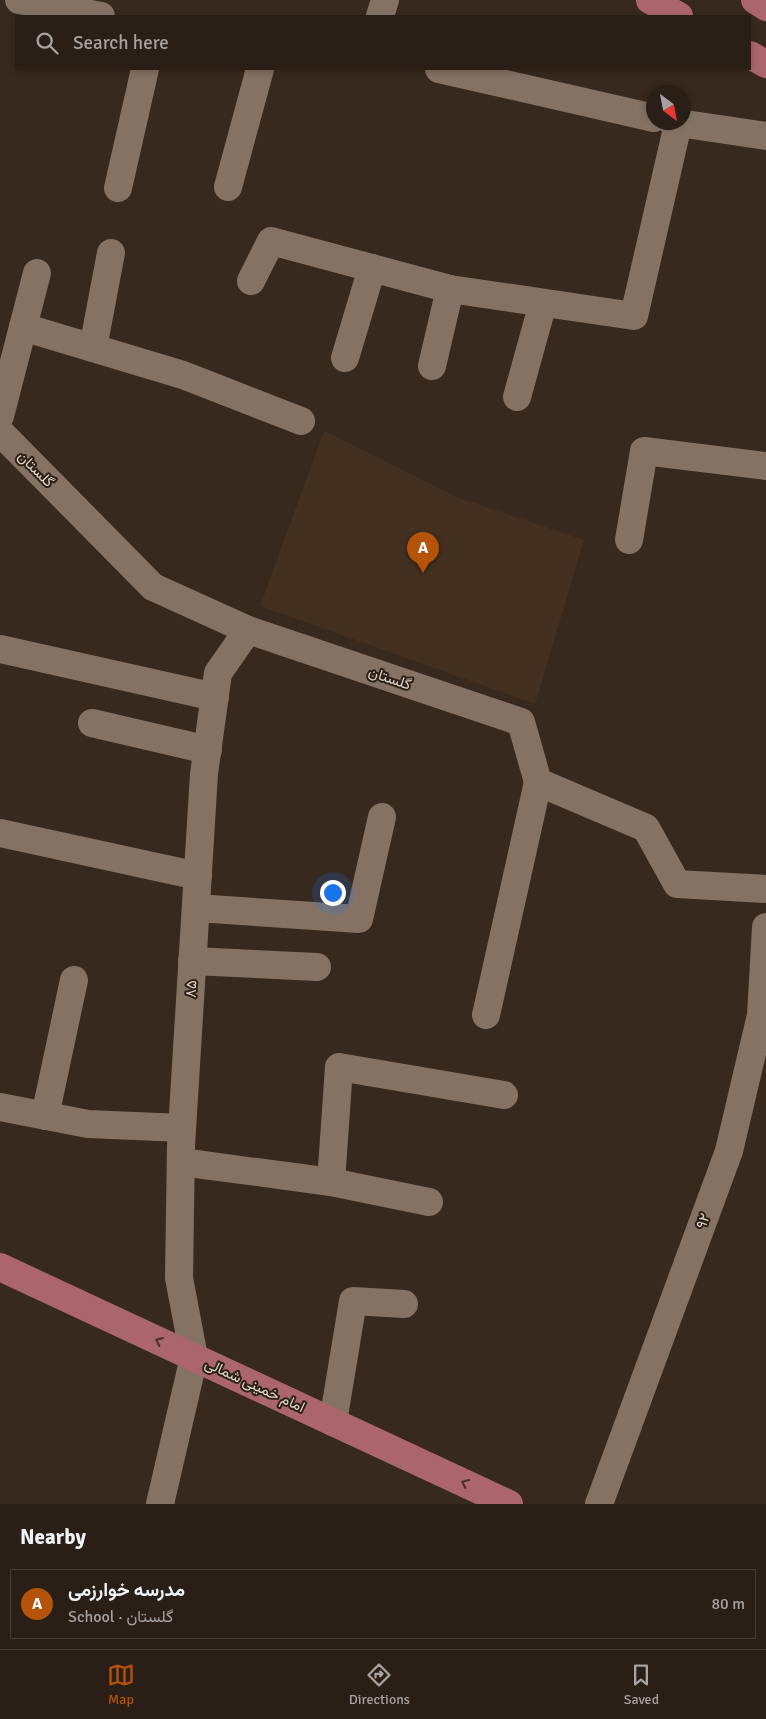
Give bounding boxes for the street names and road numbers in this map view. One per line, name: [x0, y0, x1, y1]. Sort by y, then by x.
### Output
street label: گلستان: [14, 447, 58, 491]
street label: گلستان: [366, 662, 414, 694]
street label: ۸۵: [182, 980, 200, 998]
street label: ۹۲: [692, 1211, 714, 1231]
street label: امام خمینی شمالی: [202, 1354, 308, 1417]

